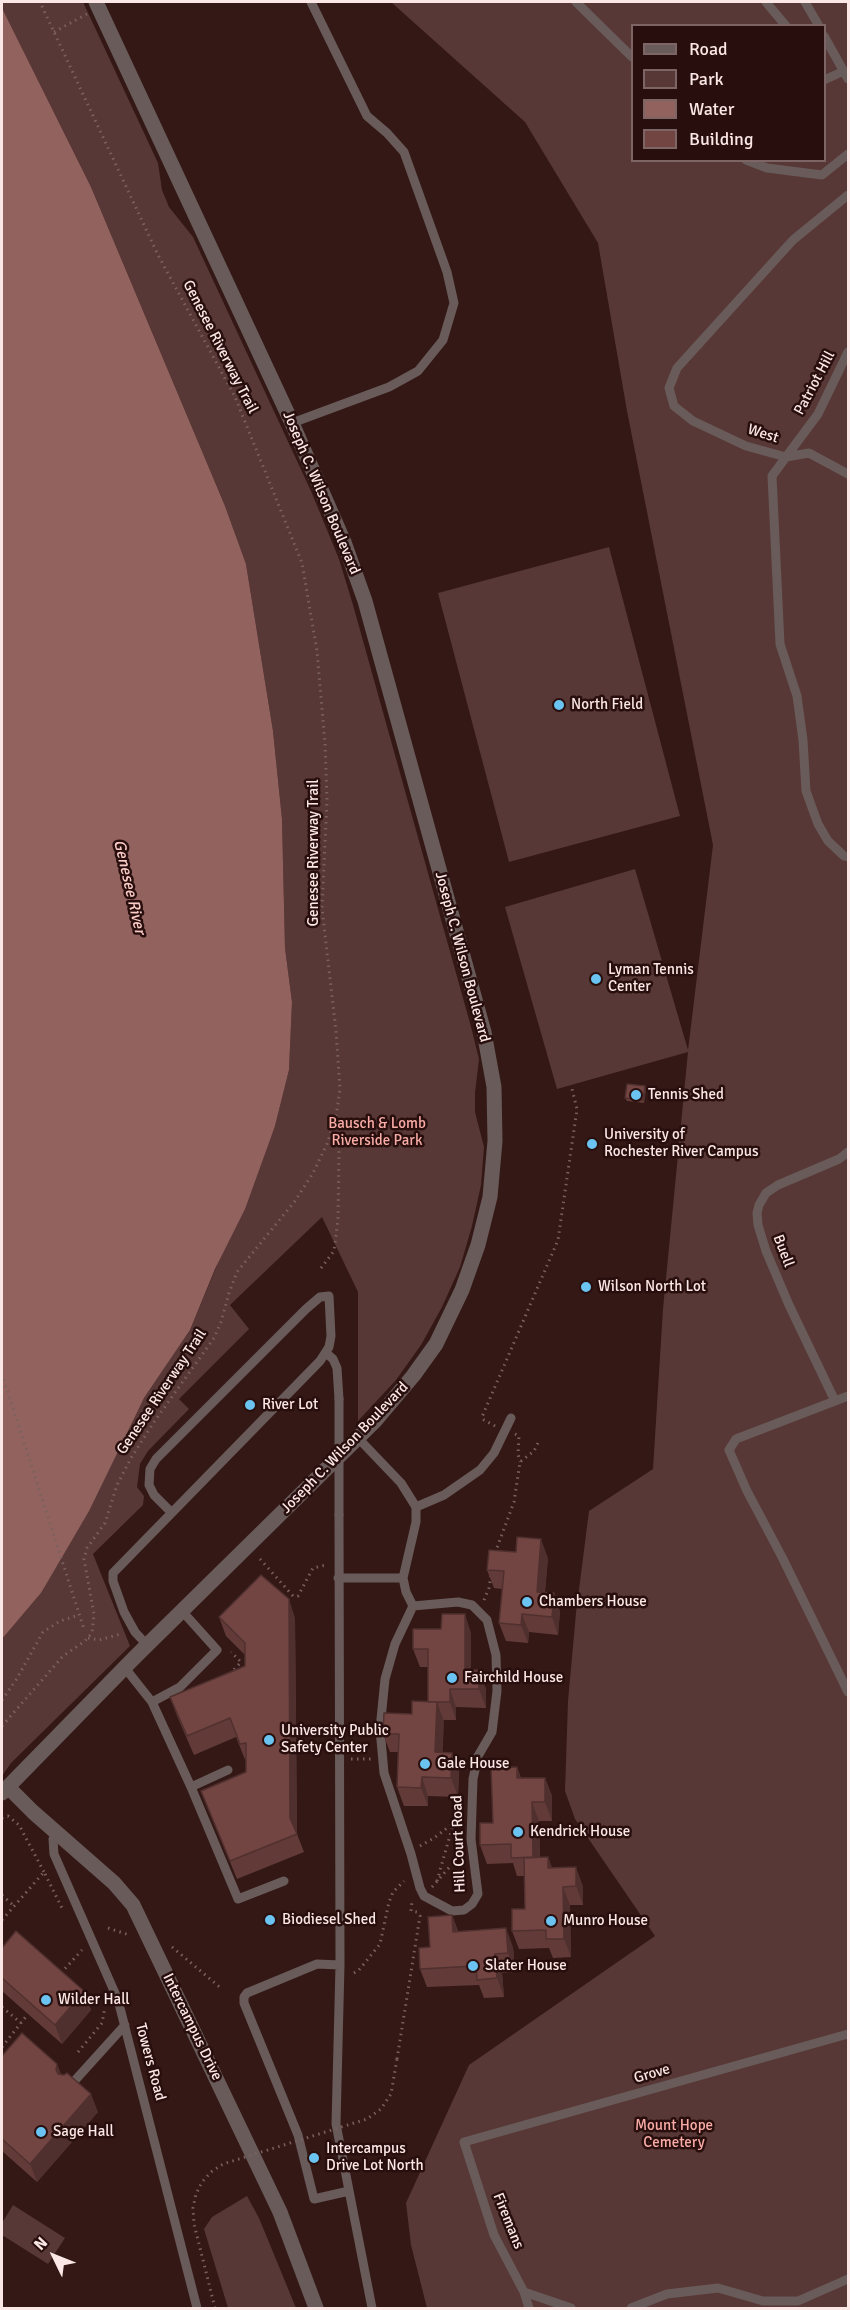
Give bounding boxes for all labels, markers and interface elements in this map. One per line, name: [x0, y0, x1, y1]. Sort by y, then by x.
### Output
legend: [631, 24, 826, 162]
text: Road: [689, 38, 728, 60]
text: Park: [689, 68, 724, 90]
text: Water: [689, 98, 734, 120]
text: Building: [689, 128, 753, 150]
street label: Genesee Riverway Trail: [179, 277, 261, 417]
street label: Patriot Hill: [791, 348, 839, 418]
street label: Joseph C. Wilson Boulevard: [278, 409, 364, 577]
street label: West: [745, 421, 781, 447]
place label: North Field: [571, 696, 643, 714]
marker: North Field: [552, 698, 566, 712]
street label: Genesee Riverway Trail: [305, 779, 323, 927]
water label: Genesee River: [109, 838, 149, 936]
street label: Joseph C. Wilson Boulevard: [431, 870, 493, 1044]
place label: Lyman Tennis Center: [608, 961, 694, 996]
marker: Lyman Tennis Center: [589, 972, 603, 986]
place label: Tennis Shed: [648, 1086, 724, 1104]
marker: Tennis Shed: [629, 1088, 643, 1102]
park label: Bausch & Lomb Riverside Park: [328, 1115, 426, 1150]
place label: University of Rochester River Campus: [604, 1126, 758, 1161]
marker: University of Rochester River Campus: [585, 1137, 599, 1151]
street label: Buell: [769, 1232, 797, 1270]
place label: Wilson North Lot: [598, 1278, 706, 1296]
marker: Wilson North Lot: [579, 1280, 593, 1294]
street label: Genesee Riverway Trail: [113, 1326, 211, 1458]
street label: Joseph C. Wilson Boulevard: [277, 1379, 413, 1517]
place label: River Lot: [262, 1396, 318, 1414]
marker: River Lot: [243, 1398, 257, 1412]
place label: Chambers House: [539, 1593, 647, 1611]
marker: Chambers House: [520, 1595, 534, 1609]
place label: Fairchild House: [464, 1669, 563, 1687]
marker: Fairchild House: [445, 1671, 459, 1685]
place label: University Public Safety Center: [281, 1722, 389, 1757]
marker: University Public Safety Center: [262, 1733, 276, 1747]
place label: Gale House: [437, 1755, 510, 1773]
marker: Gale House: [418, 1757, 432, 1771]
street label: Hill Court Road: [448, 1795, 470, 1893]
place label: Kendrick House: [530, 1823, 630, 1841]
marker: Kendrick House: [511, 1825, 525, 1839]
place label: Biodiesel Shed: [282, 1911, 376, 1929]
place label: Munro House: [563, 1912, 648, 1930]
marker: Biodiesel Shed: [263, 1913, 277, 1927]
marker: Munro House: [544, 1914, 558, 1928]
place label: Slater House: [485, 1957, 567, 1975]
marker: Slater House: [466, 1959, 480, 1973]
street label: Intercampus Drive: [158, 1971, 226, 2083]
place label: Wilder Hall: [58, 1991, 130, 2009]
marker: Wilder Hall: [39, 1993, 53, 2007]
street label: Towers Road: [131, 2021, 169, 2103]
street label: Grove: [632, 2060, 672, 2088]
park label: Mount Hope Cemetery: [635, 2117, 713, 2152]
place label: Sage Hall: [53, 2123, 114, 2141]
marker: Sage Hall: [34, 2125, 48, 2139]
place label: Intercampus Drive Lot North: [326, 2140, 424, 2175]
marker: Intercampus Drive Lot North: [307, 2151, 321, 2165]
street label: Firemans: [489, 2190, 527, 2252]
north arrow: [24, 2226, 84, 2286]
text: N: [30, 2233, 52, 2255]

